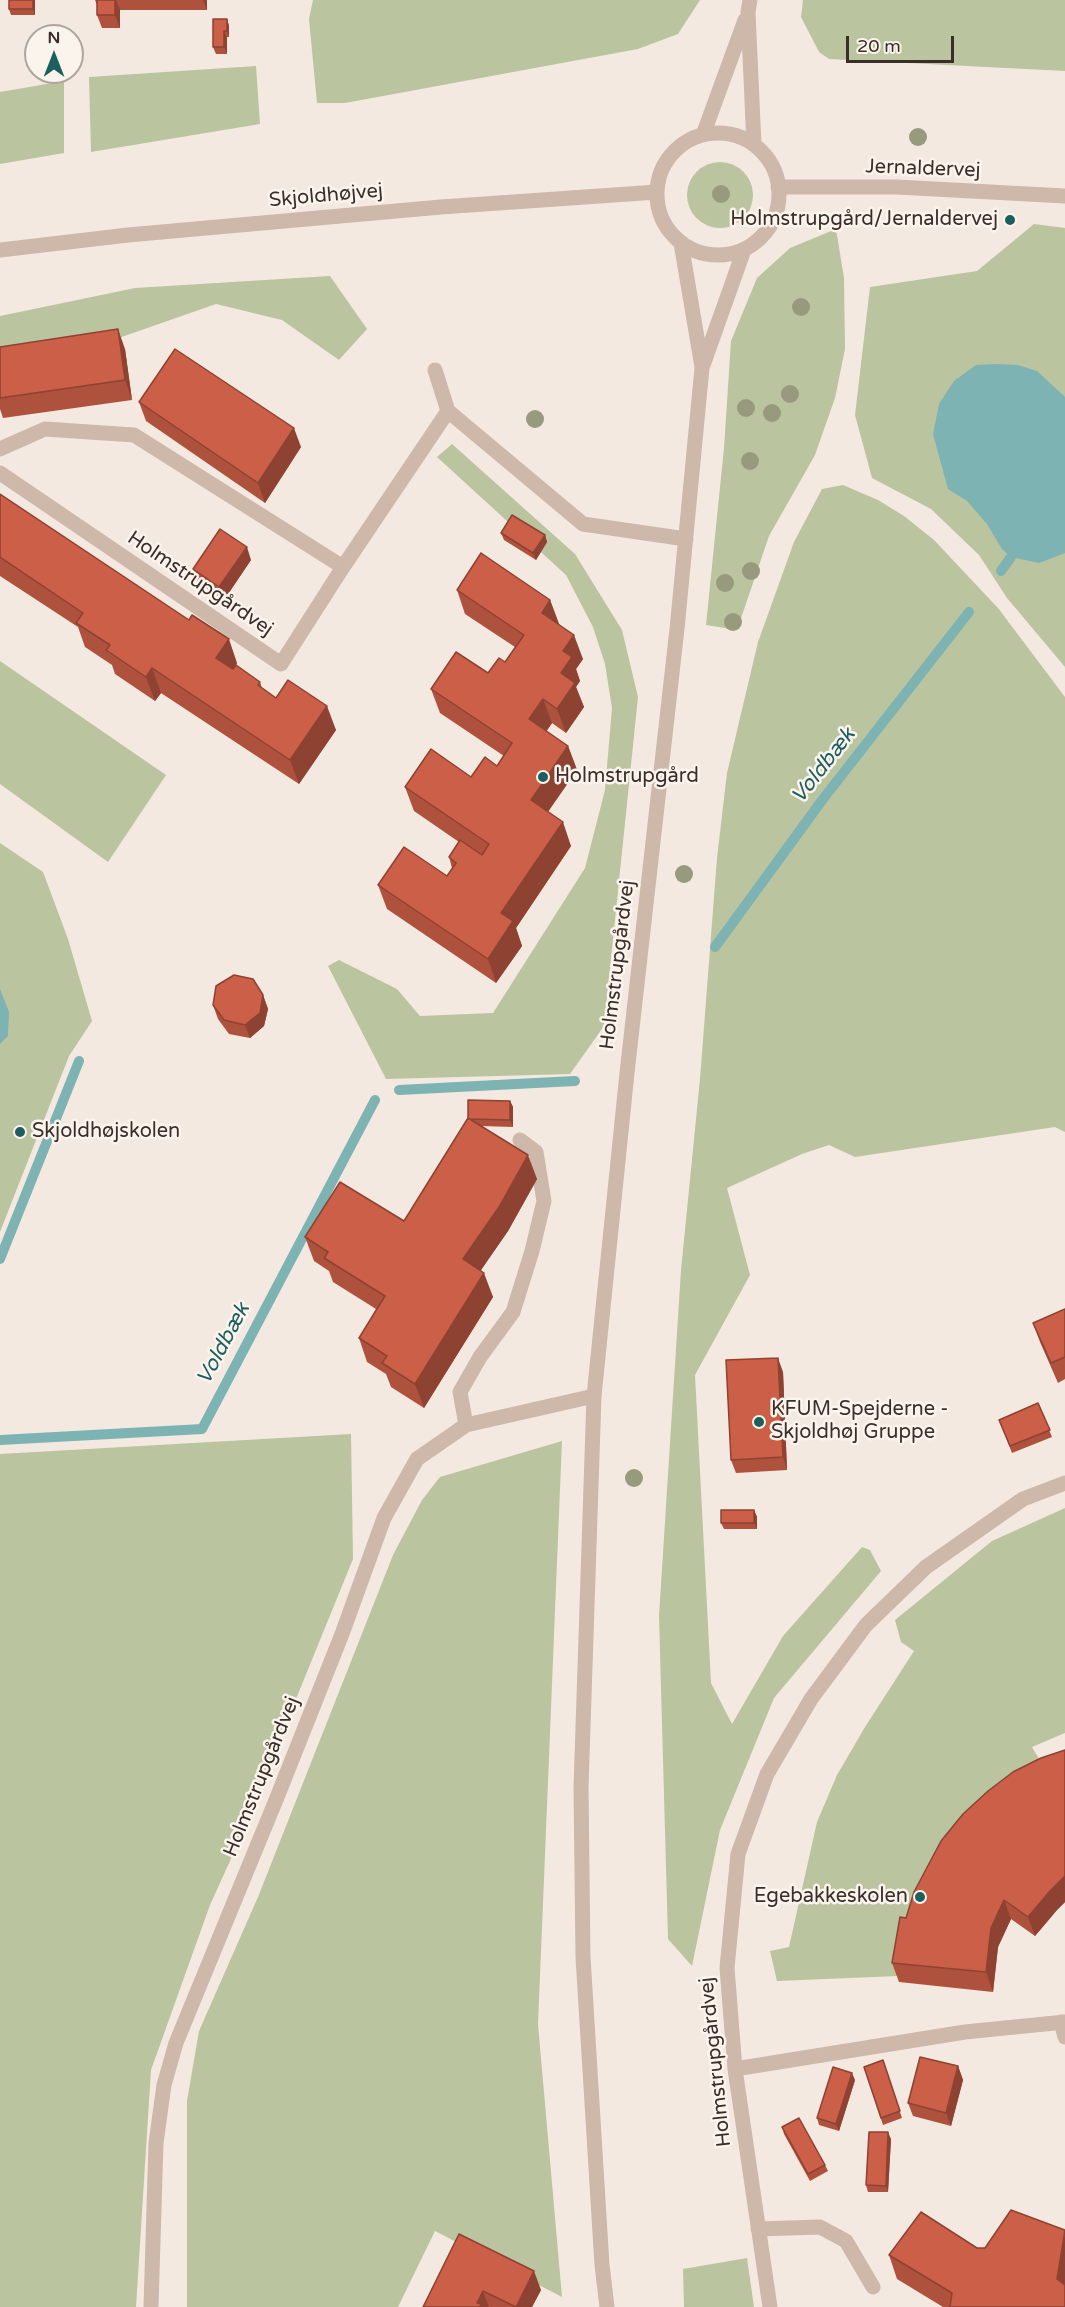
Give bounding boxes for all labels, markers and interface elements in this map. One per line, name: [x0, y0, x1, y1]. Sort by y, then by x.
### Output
north arrow: [24, 24, 84, 84]
scale bar: [849, 24, 957, 62]
text: N: [48, 28, 60, 48]
text: 20 m: [857, 35, 901, 57]
street label: Jernaldervej: [865, 155, 981, 183]
street label: Skjoldhøjvej: [268, 179, 384, 213]
place label: Holmstrupgård/Jernaldervej: [730, 208, 998, 232]
marker: Holmstrupgård/Jernaldervej: [1003, 213, 1017, 227]
street label: Holmstrupgårdvej: [123, 526, 277, 642]
water label: Voldbæk: [787, 723, 861, 809]
place label: Holmstrupgård: [555, 765, 699, 789]
marker: Holmstrupgård: [536, 770, 550, 784]
street label: Holmstrupgårdvej: [596, 879, 640, 1051]
place label: Skjoldhøjskolen: [32, 1120, 180, 1144]
marker: Skjoldhøjskolen: [13, 1125, 27, 1139]
water label: Voldbæk: [192, 1299, 256, 1389]
place label: KFUM-Spejderne - Skjoldhøj Gruppe: [771, 1398, 948, 1445]
marker: KFUM-Spejderne - Skjoldhøj Gruppe: [752, 1415, 766, 1429]
street label: Holmstrupgårdvej: [219, 1693, 305, 1861]
place label: Egebakkeskolen: [754, 1885, 908, 1909]
marker: Egebakkeskolen: [913, 1890, 927, 1904]
street label: Holmstrupgårdvej: [695, 1976, 737, 2148]

